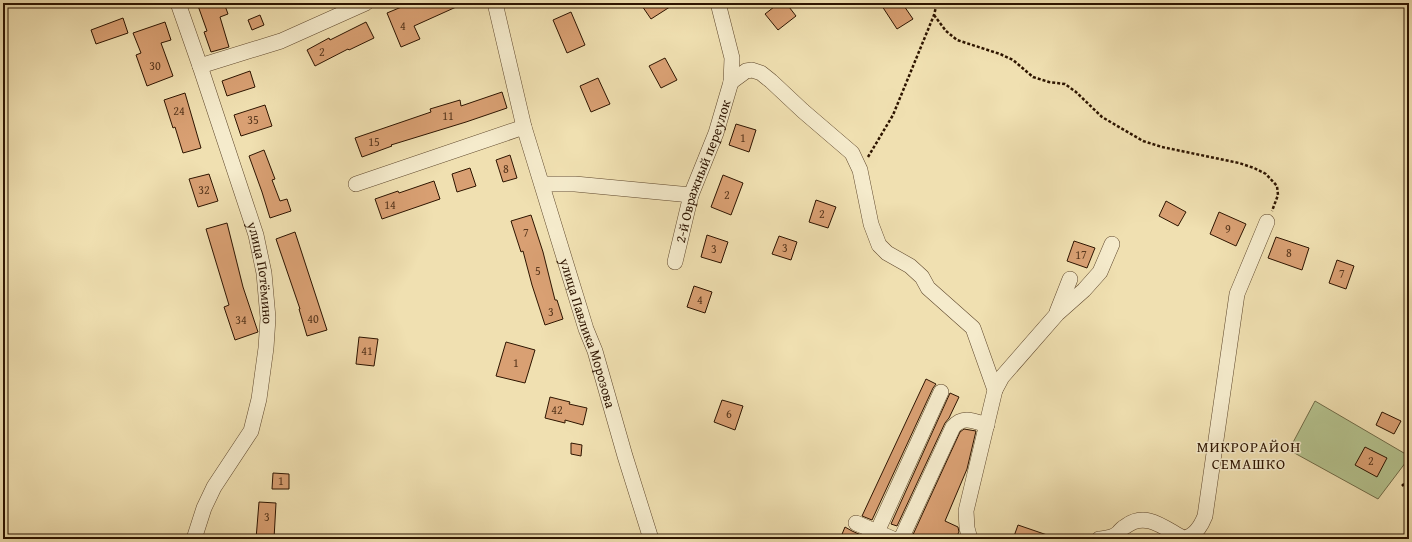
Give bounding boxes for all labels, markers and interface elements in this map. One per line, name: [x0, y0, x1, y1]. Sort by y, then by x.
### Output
house number: 4: [400, 17, 406, 34]
house number: 2: [319, 43, 325, 60]
house number: 30: [149, 57, 161, 74]
street label: 2-й Овражный переулок: [672, 98, 734, 246]
house number: 24: [173, 102, 185, 119]
house number: 11: [442, 107, 454, 124]
house number: 35: [247, 111, 259, 128]
house number: 1: [740, 129, 746, 146]
house number: 15: [368, 133, 380, 150]
house number: 8: [503, 160, 509, 177]
house number: 32: [198, 181, 210, 198]
house number: 2: [724, 188, 730, 202]
house number: 14: [384, 196, 396, 213]
house number: 2: [819, 205, 825, 222]
street label: улица Потёмино: [242, 218, 278, 325]
house number: 9: [1225, 220, 1231, 237]
house number: 7: [523, 224, 529, 241]
house number: 3: [782, 239, 788, 256]
house number: 3: [711, 240, 717, 257]
house number: 8: [1286, 244, 1292, 261]
house number: 17: [1075, 246, 1087, 263]
street label: улица Павлика Морозова: [555, 255, 621, 411]
house number: 5: [535, 262, 541, 279]
house number: 7: [1339, 265, 1345, 282]
house number: 4: [697, 291, 703, 308]
house number: 3: [548, 303, 554, 320]
house number: 40: [307, 310, 319, 327]
house number: 34: [235, 311, 247, 328]
house number: 41: [361, 342, 373, 359]
house number: 1: [513, 354, 519, 371]
house number: 42: [551, 401, 563, 418]
house number: 6: [726, 405, 732, 422]
district label: МИКРОРАЙОН СЕМАШКО: [1197, 436, 1301, 474]
house number: 2: [1368, 452, 1374, 469]
house number: 1: [278, 472, 284, 489]
house number: 3: [264, 508, 270, 525]

